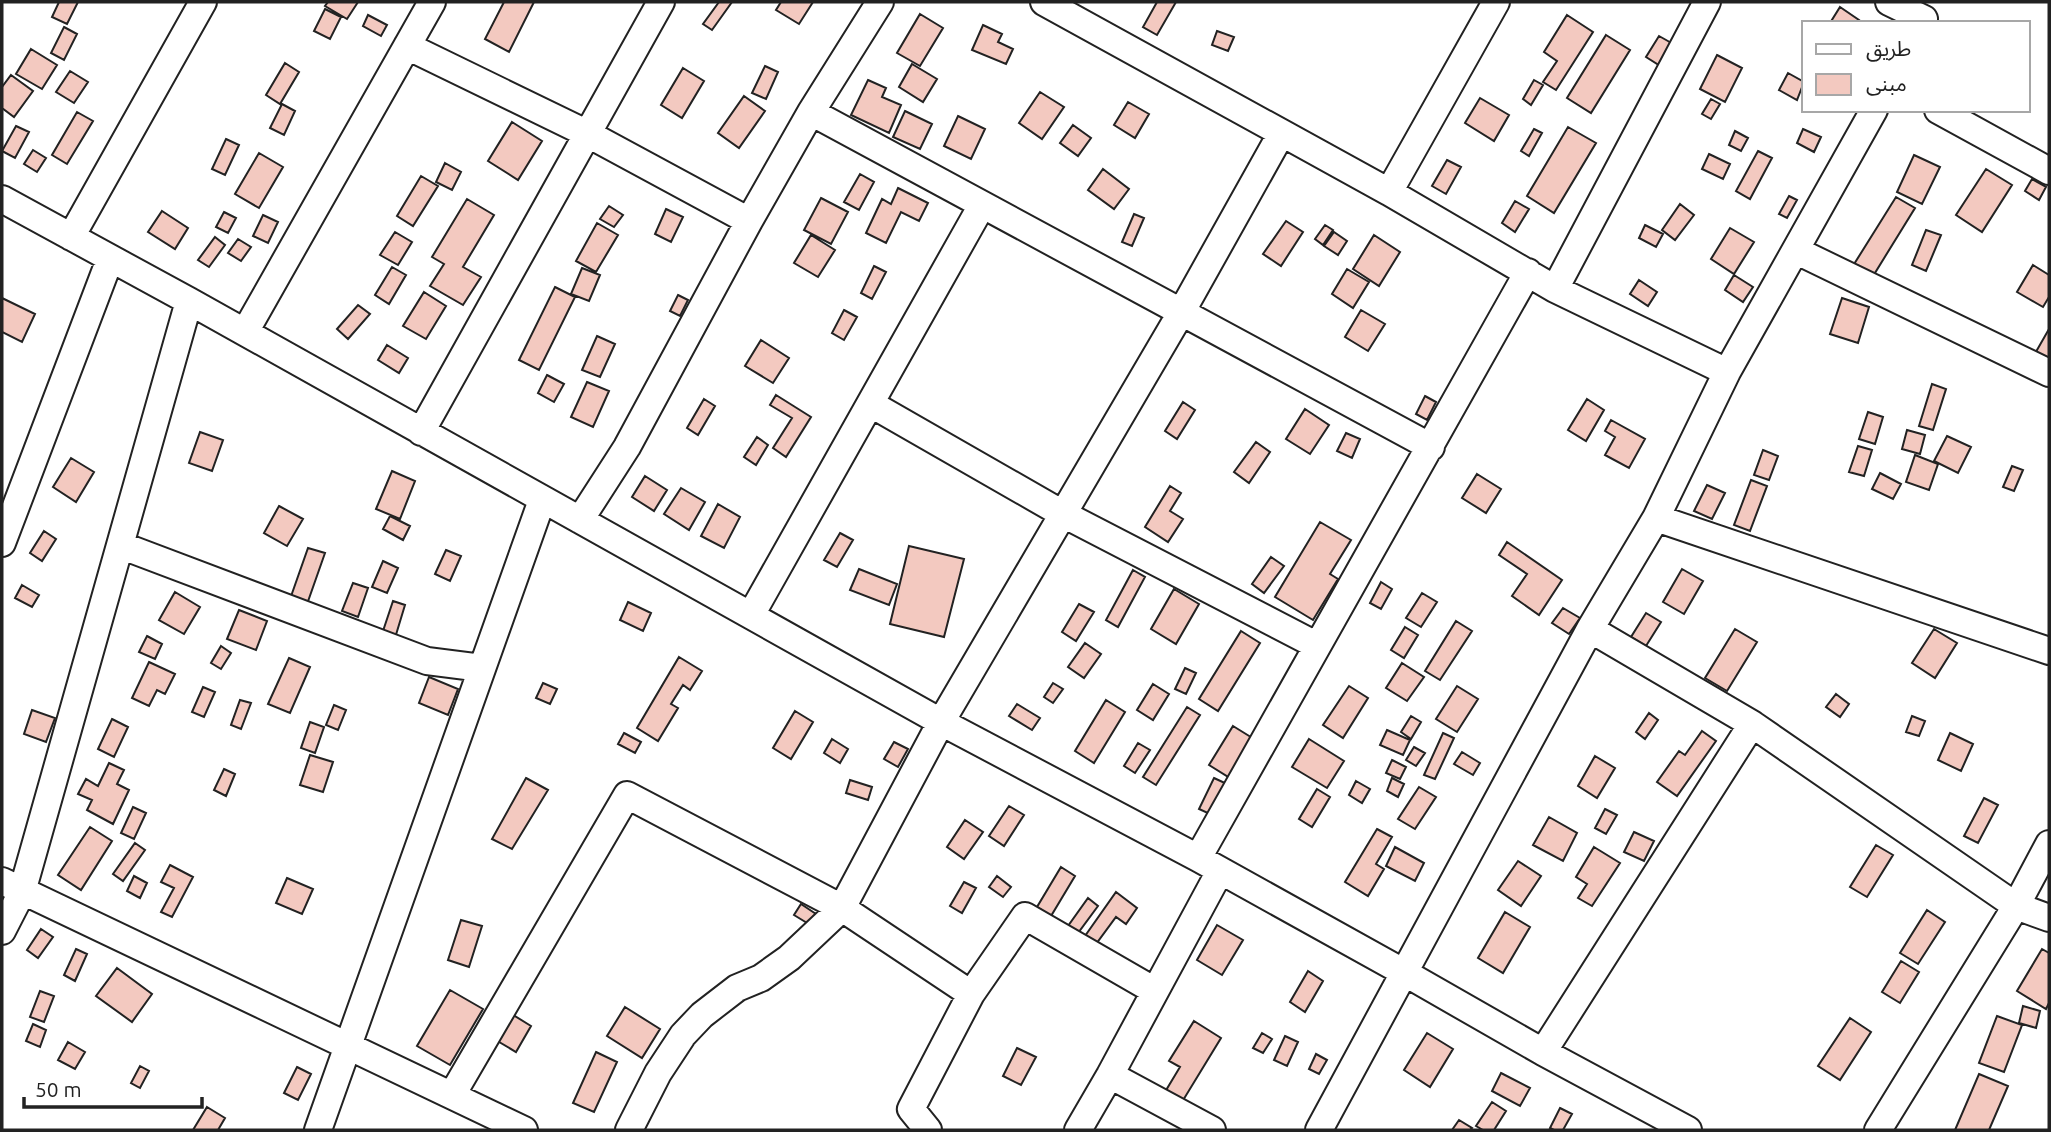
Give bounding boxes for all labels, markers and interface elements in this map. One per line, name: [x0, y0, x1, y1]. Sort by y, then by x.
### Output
legend: [1802, 21, 2030, 112]
text: طريق: [1866, 36, 1911, 62]
text: مبنى: [1866, 71, 1907, 96]
scale bar: [24, 1066, 203, 1110]
text: 50 m: [35, 1077, 82, 1101]

